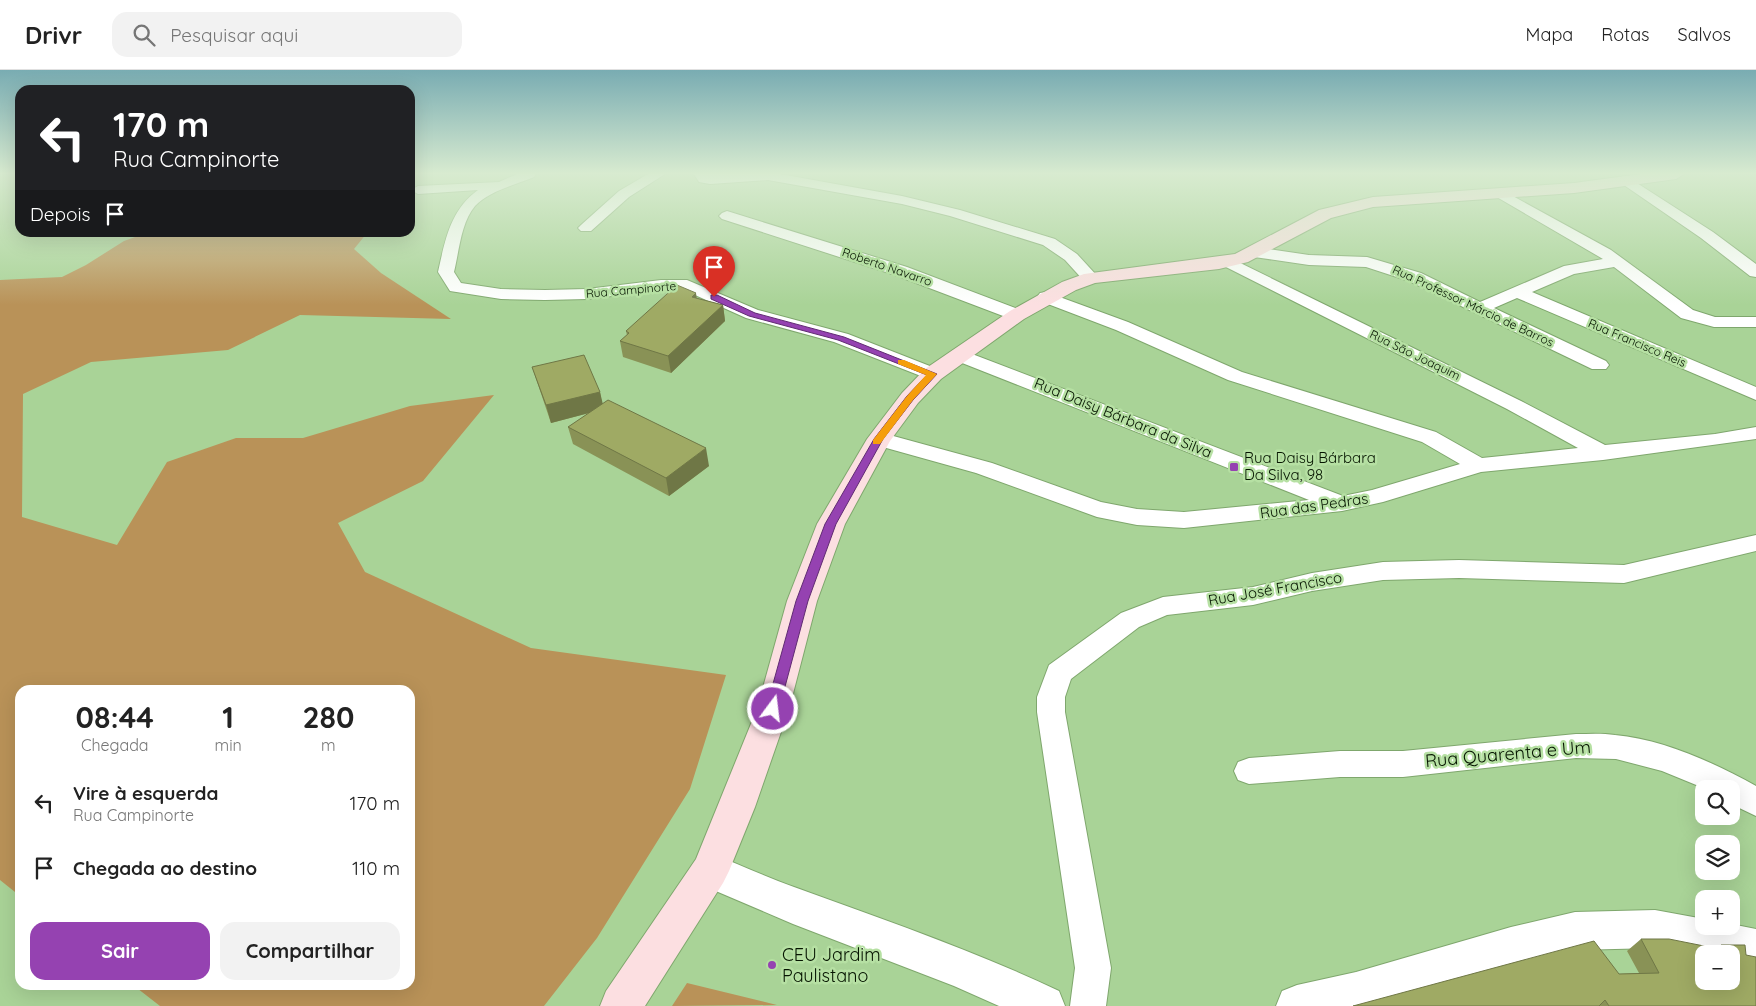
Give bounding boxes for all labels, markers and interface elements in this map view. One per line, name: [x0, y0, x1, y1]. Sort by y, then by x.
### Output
search box: [112, 12, 462, 57]
text: Drivr: [25, 20, 82, 50]
icon: search: [130, 21, 158, 49]
text: Pesquisar aqui: [170, 23, 298, 47]
text: Mapa: [1526, 23, 1573, 46]
text: Rotas: [1601, 23, 1650, 46]
text: Salvos: [1678, 23, 1731, 46]
text: 170 m: [113, 102, 209, 146]
icon: left: [30, 105, 95, 170]
text: Rua Campinorte: [113, 145, 279, 173]
icon: arrive: [101, 200, 129, 228]
text: Depois: [30, 202, 91, 226]
street label: Roberto Navarro: [840, 244, 934, 289]
pin: [693, 246, 735, 297]
icon: arrive: [700, 253, 728, 281]
street label: Rua Professor Márcio de Barros: [1390, 262, 1557, 350]
street label: Rua Campinorte: [585, 278, 677, 301]
street label: Rua Francisco Reis: [1586, 315, 1689, 370]
street label: Rua São Joaquim: [1368, 326, 1463, 383]
street label: Rua Daisy Bárbara da Silva: [1032, 373, 1215, 462]
place label: Rua Daisy Bárbara Da Silva, 98: [1244, 448, 1376, 484]
marker: Rua Daisy Bárbara Da Silva, 98: [1228, 461, 1240, 473]
street label: Rua das Pedras: [1259, 489, 1369, 522]
street label: Rua José Francisco: [1207, 567, 1343, 610]
position arrow: [746, 682, 798, 734]
text: 08:44: [76, 698, 154, 736]
text: 1: [222, 698, 234, 736]
text: 280: [302, 698, 354, 736]
text: Chegada: [81, 735, 149, 755]
text: min: [215, 735, 242, 755]
text: m: [321, 735, 336, 755]
street label: Rua Quarenta e Um: [1424, 735, 1592, 772]
map controls: [1695, 780, 1740, 990]
button: search: [1695, 780, 1740, 825]
text: Vire à esquerda: [73, 781, 218, 805]
icon: left: [30, 789, 58, 817]
text: 170 m: [349, 791, 400, 815]
text: Rua Campinorte: [73, 805, 194, 825]
button: layers: [1695, 835, 1740, 880]
icon: arrive: [30, 854, 58, 882]
text: Chegada ao destino: [73, 856, 257, 880]
text: 110 m: [352, 856, 400, 880]
button: +: [1695, 890, 1740, 935]
button: Sair: [30, 922, 210, 980]
button: Compartilhar: [220, 922, 400, 980]
place label: CEU Jardim Paulistano: [782, 943, 881, 987]
button: −: [1695, 945, 1740, 990]
marker: CEU Jardim Paulistano: [766, 959, 778, 971]

